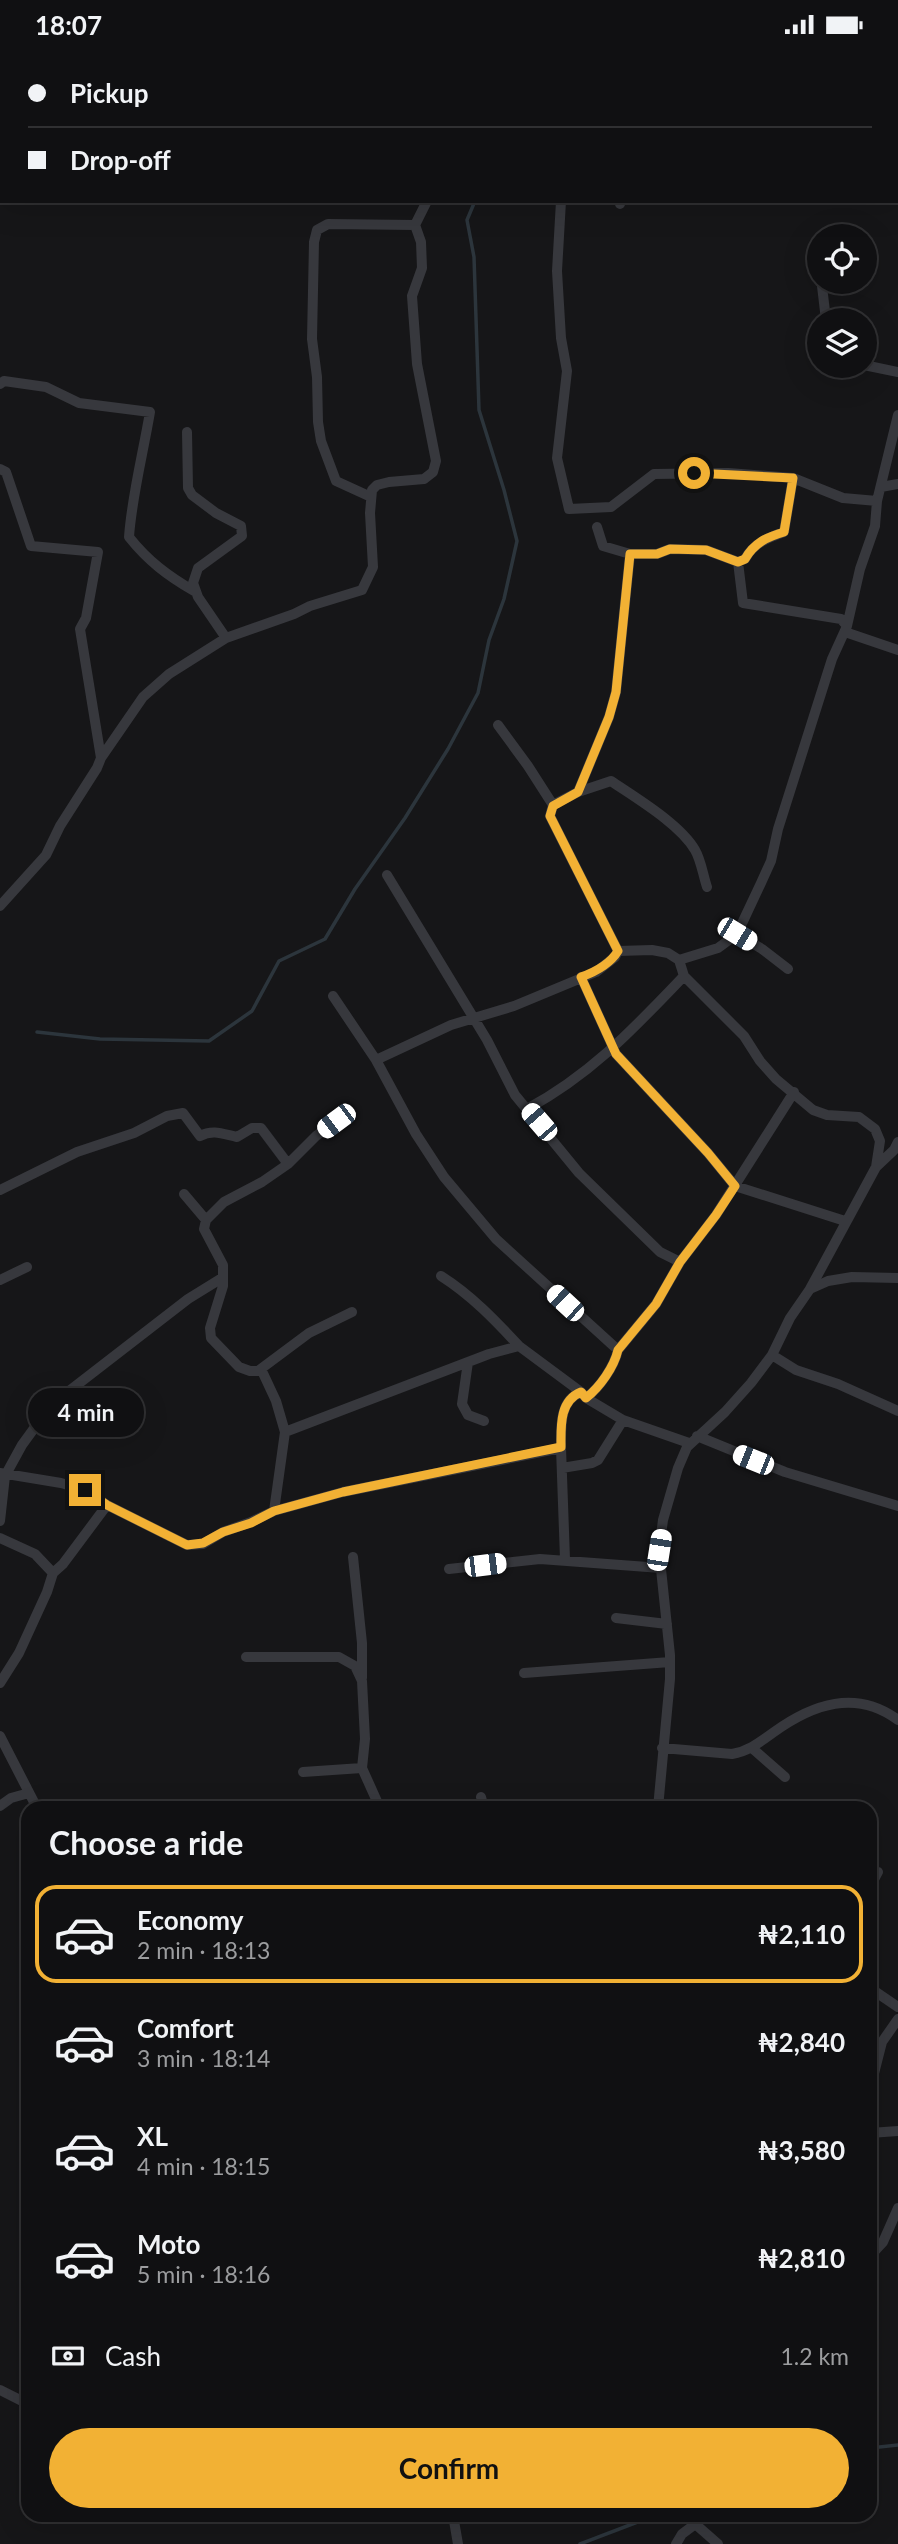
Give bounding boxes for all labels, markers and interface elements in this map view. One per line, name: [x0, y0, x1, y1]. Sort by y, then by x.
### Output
text: 18:07: [35, 9, 102, 41]
text: Pickup: [70, 77, 149, 109]
text: Drop-off: [70, 144, 171, 176]
map controls: [807, 224, 877, 378]
button: locate: [807, 224, 877, 294]
button: layers: [807, 308, 877, 378]
route start: [678, 457, 710, 489]
car: [714, 914, 761, 954]
car: [518, 1099, 561, 1145]
car: [313, 1100, 360, 1142]
car: [543, 1281, 588, 1325]
callout: 4 min: [27, 1389, 143, 1437]
text: 4 min: [57, 1398, 115, 1426]
car: [730, 1442, 777, 1478]
route end: [69, 1474, 101, 1506]
car: [646, 1528, 673, 1572]
car: [463, 1552, 508, 1578]
text: Choose a ride: [49, 1823, 243, 1862]
icon: car: [53, 1903, 116, 1966]
text: Economy: [137, 1904, 243, 1936]
text: ₦2,110: [758, 1918, 845, 1950]
text: 2 min · 18:13: [137, 1936, 270, 1964]
icon: car: [53, 2011, 116, 2074]
text: Comfort: [137, 2012, 234, 2044]
text: ₦2,840: [758, 2026, 845, 2058]
text: 3 min · 18:14: [137, 2044, 270, 2072]
icon: car: [53, 2119, 116, 2182]
text: XL: [137, 2120, 168, 2152]
text: ₦3,580: [758, 2134, 845, 2166]
text: 4 min · 18:15: [137, 2152, 270, 2180]
icon: car: [53, 2227, 116, 2290]
text: Moto: [137, 2228, 200, 2260]
text: ₦2,810: [758, 2242, 845, 2274]
text: 5 min · 18:16: [137, 2260, 270, 2288]
icon: cash: [49, 2337, 87, 2375]
text: Cash: [105, 2340, 161, 2372]
text: 1.2 km: [780, 2342, 849, 2370]
button: Confirm: [49, 2428, 849, 2508]

